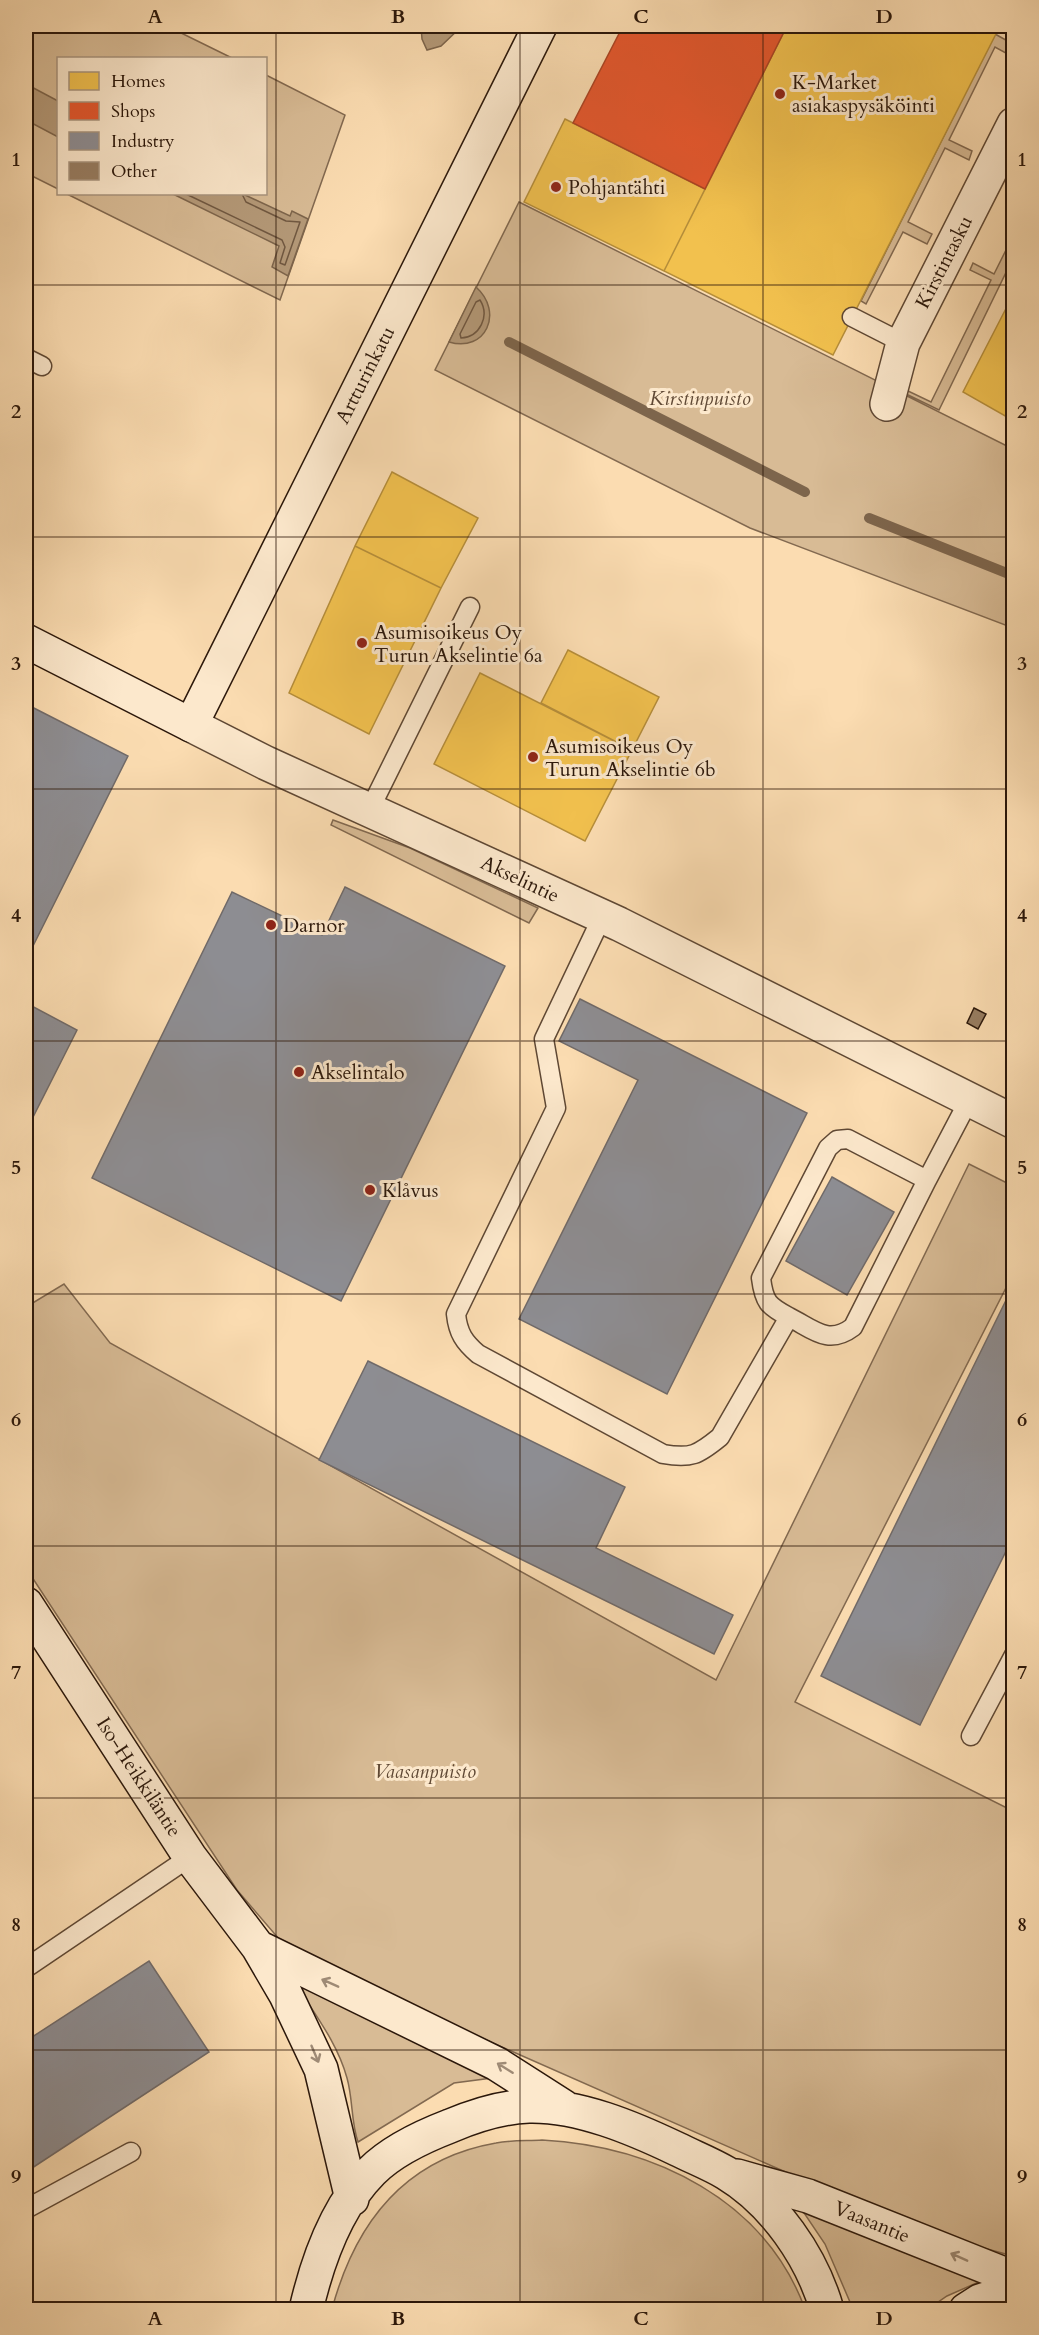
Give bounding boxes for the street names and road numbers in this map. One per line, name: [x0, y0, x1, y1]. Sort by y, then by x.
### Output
street label: Kirstintasku: [909, 211, 979, 313]
street label: Artturinkatu: [329, 322, 401, 428]
street label: Akselintie: [476, 849, 564, 909]
street label: Iso-Heikkiläntie: [90, 1712, 188, 1842]
street label: Vaasantie: [830, 2195, 914, 2249]

